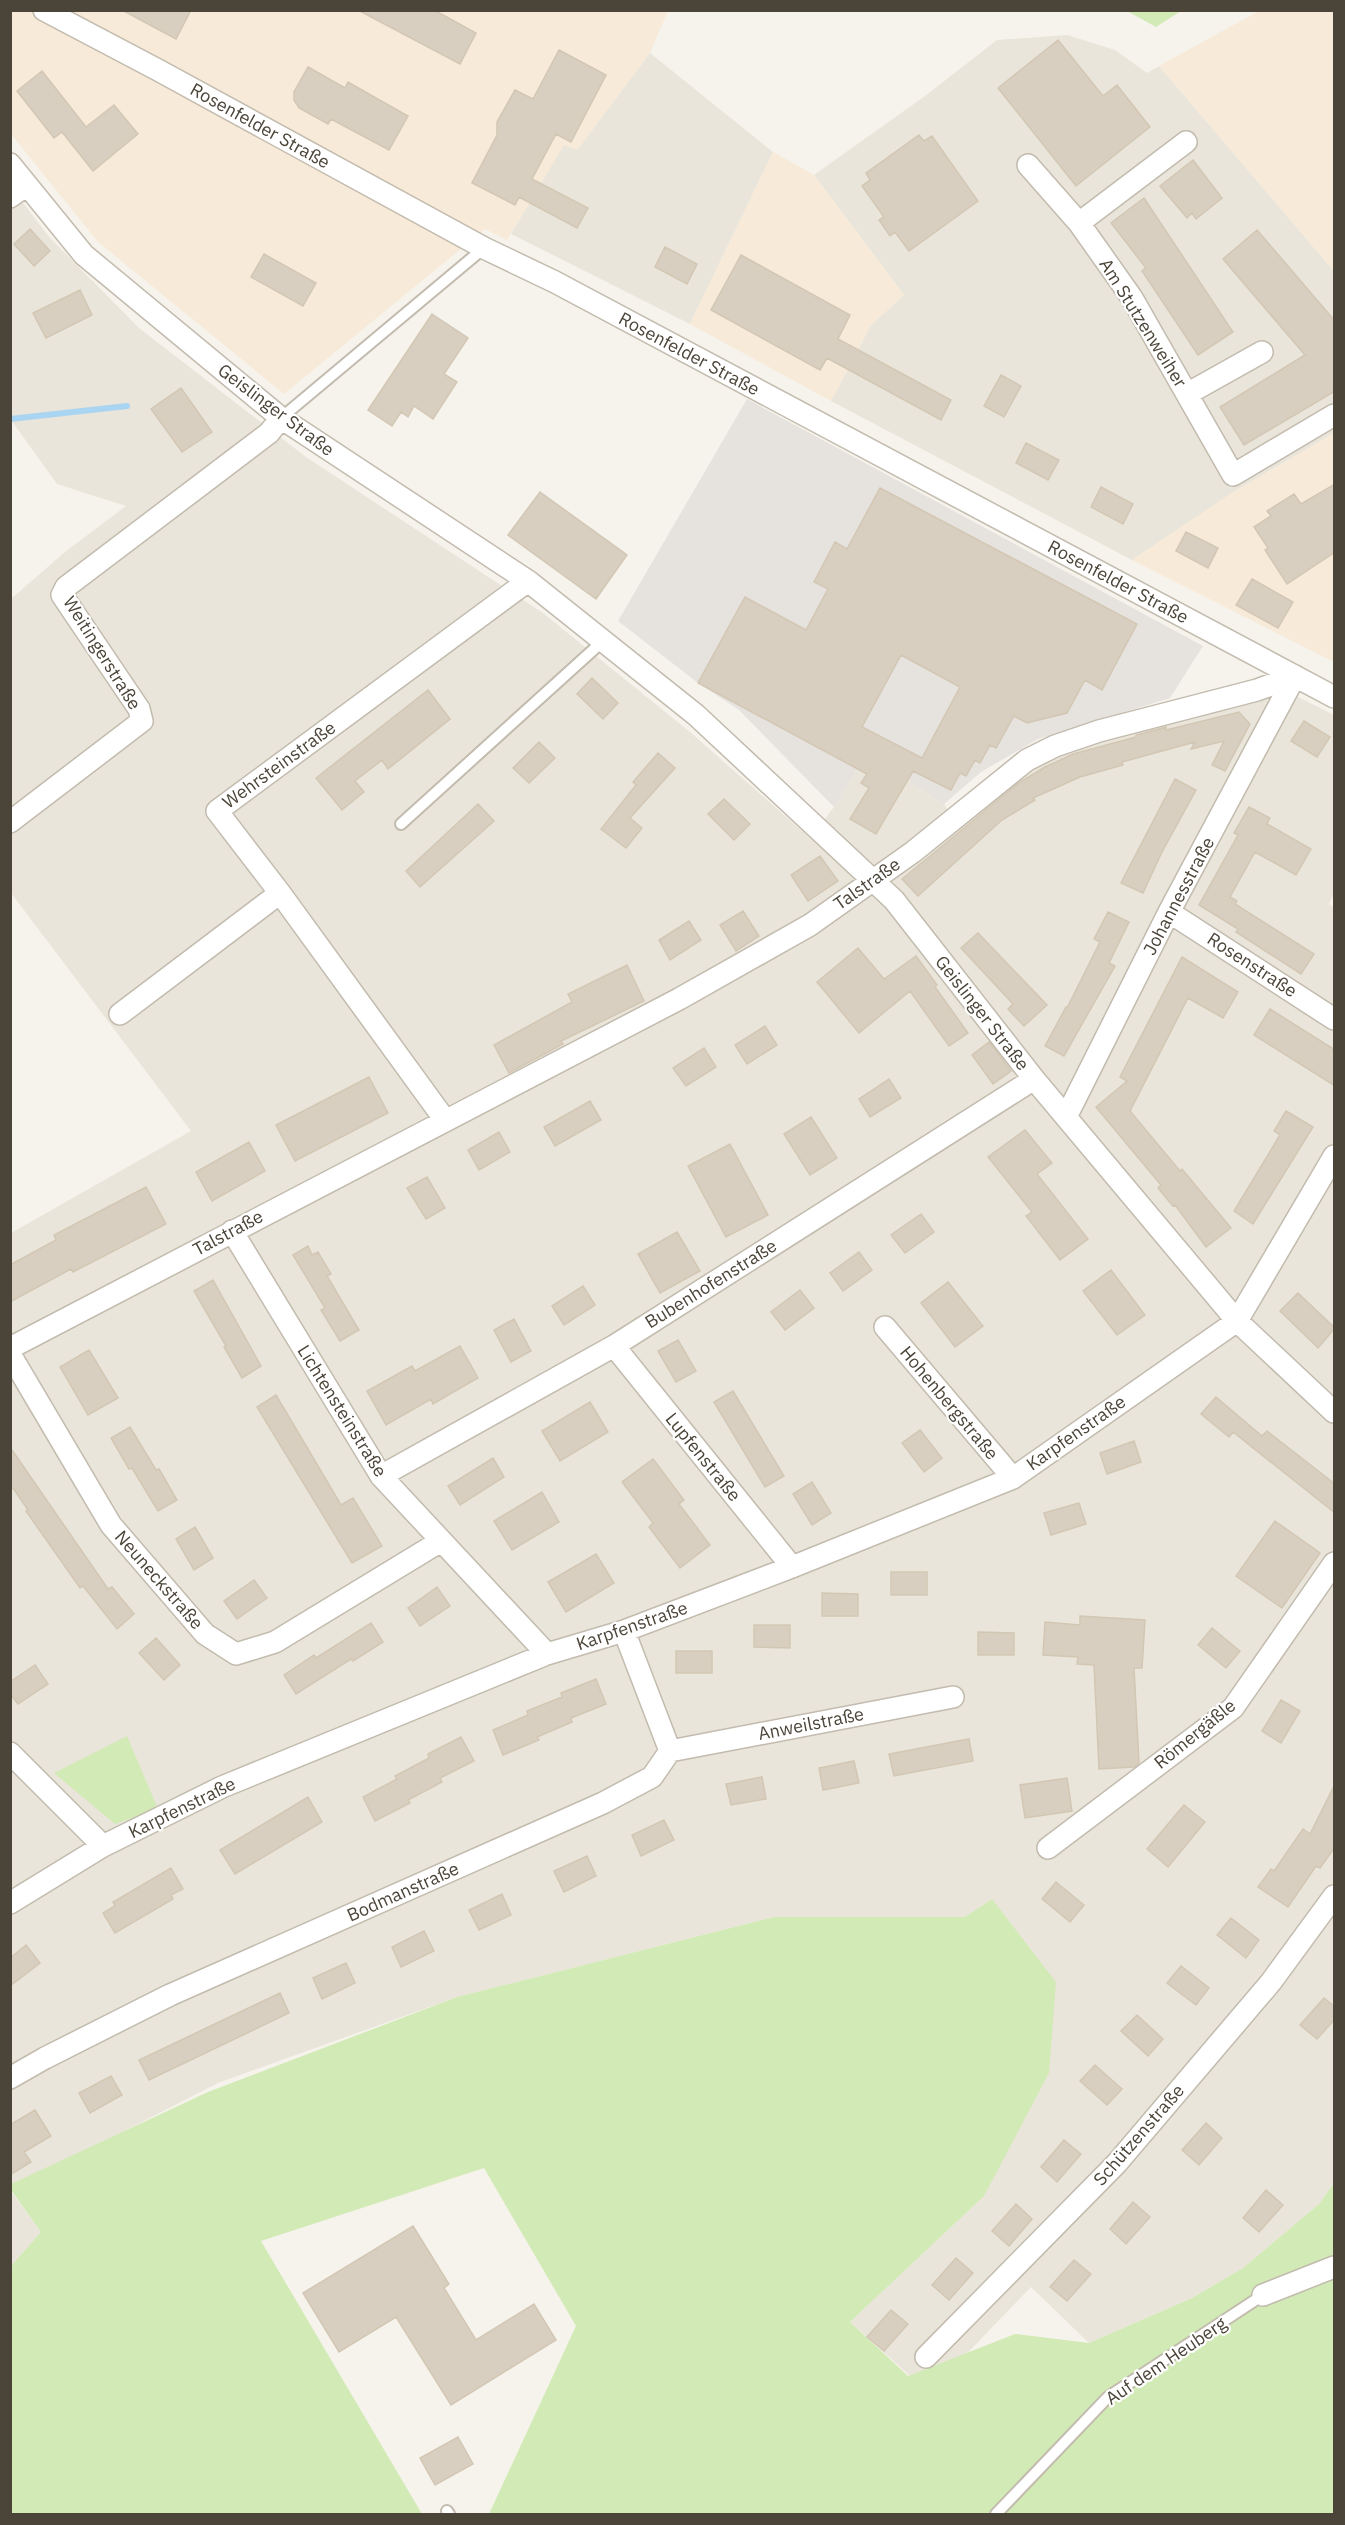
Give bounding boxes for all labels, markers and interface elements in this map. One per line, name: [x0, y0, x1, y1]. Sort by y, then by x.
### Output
street label: Rosenfelder Straße: [186, 78, 334, 174]
street label: Am Stutzenweiher: [1094, 254, 1193, 392]
street label: Rosenfelder Straße: [615, 307, 764, 400]
street label: Geislinger Straße: [214, 358, 339, 461]
street label: Rosenfelder Straße: [1044, 535, 1193, 628]
street label: Weitingerstraße: [58, 592, 147, 714]
street label: Wehrsteinstraße: [218, 716, 340, 813]
street label: Johannesstraße: [1138, 833, 1219, 959]
street label: Talstraße: [829, 852, 905, 915]
street label: Rosenstraße: [1203, 927, 1302, 1002]
street label: Geislinger Straße: [930, 951, 1035, 1075]
street label: Talstraße: [189, 1205, 267, 1261]
street label: Bubenhofenstraße: [641, 1234, 781, 1333]
street label: Lichtensteinstraße: [293, 1341, 392, 1481]
street label: Hohenbergstraße: [895, 1341, 1004, 1464]
street label: Karpfenstraße: [1022, 1390, 1130, 1475]
street label: Lupfenstraße: [661, 1408, 746, 1506]
street label: Neuneckstraße: [110, 1525, 209, 1634]
street label: Karpfenstraße: [573, 1596, 691, 1655]
street label: Römergäßle: [1149, 1694, 1240, 1774]
street label: Anweilstraße: [756, 1702, 866, 1745]
street label: Karpfenstraße: [125, 1772, 239, 1843]
street label: Bodmanstraße: [343, 1857, 463, 1927]
street label: Schützenstraße: [1088, 2079, 1189, 2190]
street label: Auf dem Heuberg: [1101, 2311, 1231, 2410]

